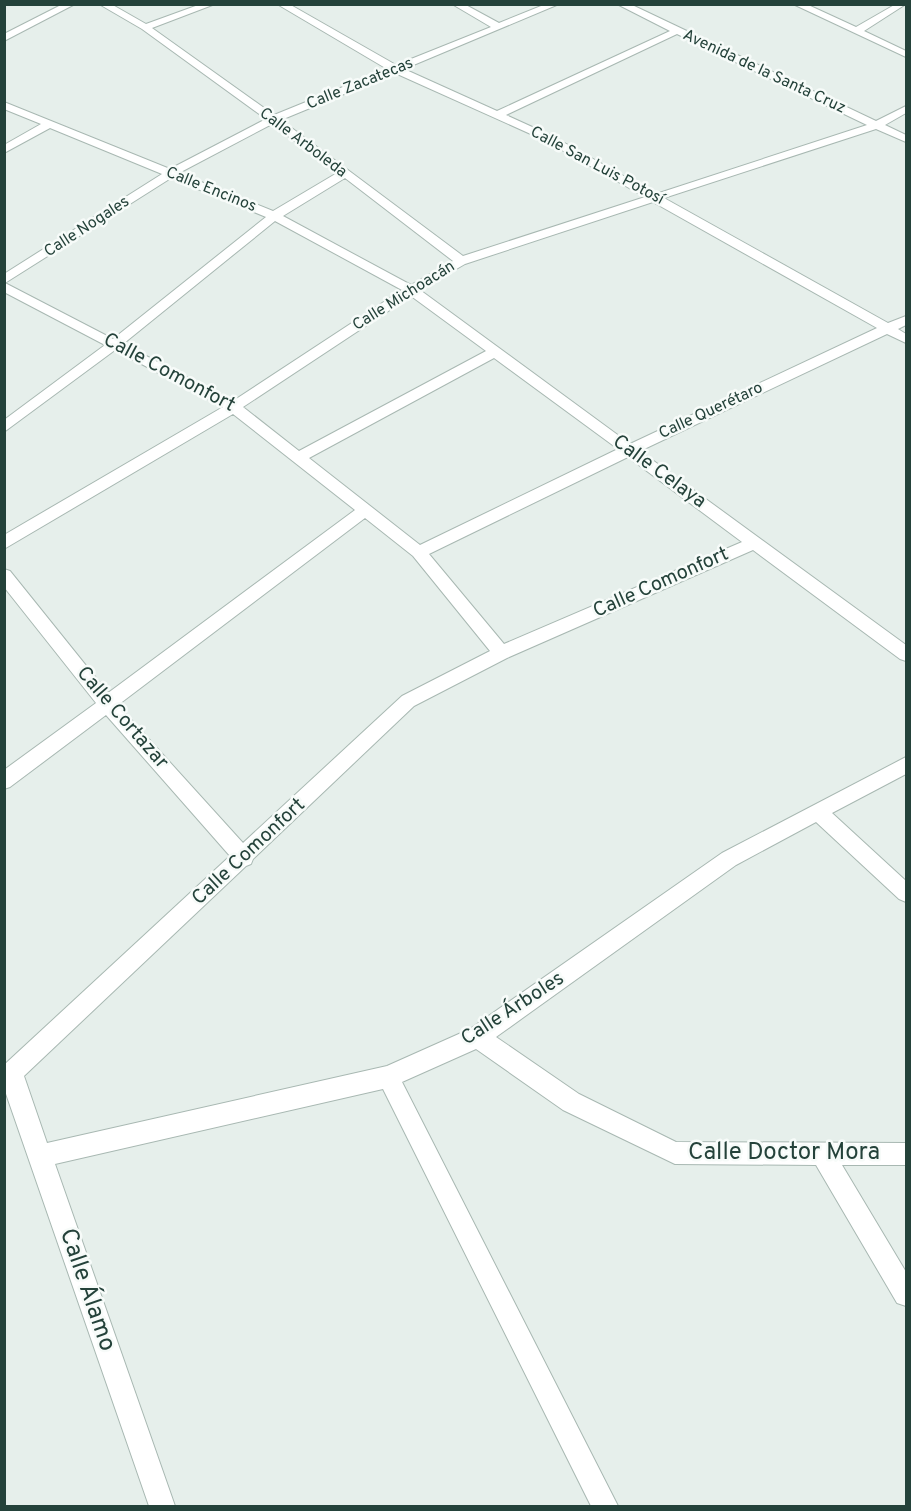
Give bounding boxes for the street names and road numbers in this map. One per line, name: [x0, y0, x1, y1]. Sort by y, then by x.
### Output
street label: Avenida de la Santa Cruz: [679, 25, 849, 119]
street label: Calle Zacatecas: [304, 54, 416, 114]
street label: Calle Arboleda: [255, 104, 351, 182]
street label: Calle San Luis Potosí: [527, 122, 669, 211]
street label: Calle Encinos: [163, 163, 259, 217]
street label: Calle Nogales: [41, 192, 133, 262]
street label: Calle Michoacán: [349, 257, 459, 335]
street label: Calle Comonfort: [98, 327, 240, 419]
street label: Calle Querétaro: [656, 378, 766, 444]
street label: Calle Celaya: [607, 429, 711, 515]
street label: Calle Comonfort: [589, 541, 733, 625]
street label: Calle Cortazar: [70, 661, 174, 775]
street label: Calle Comonfort: [187, 793, 311, 911]
street label: Calle Árboles: [455, 964, 569, 1052]
street label: Calle Doctor Mora: [688, 1138, 880, 1168]
street label: Calle Álamo: [52, 1224, 124, 1355]

